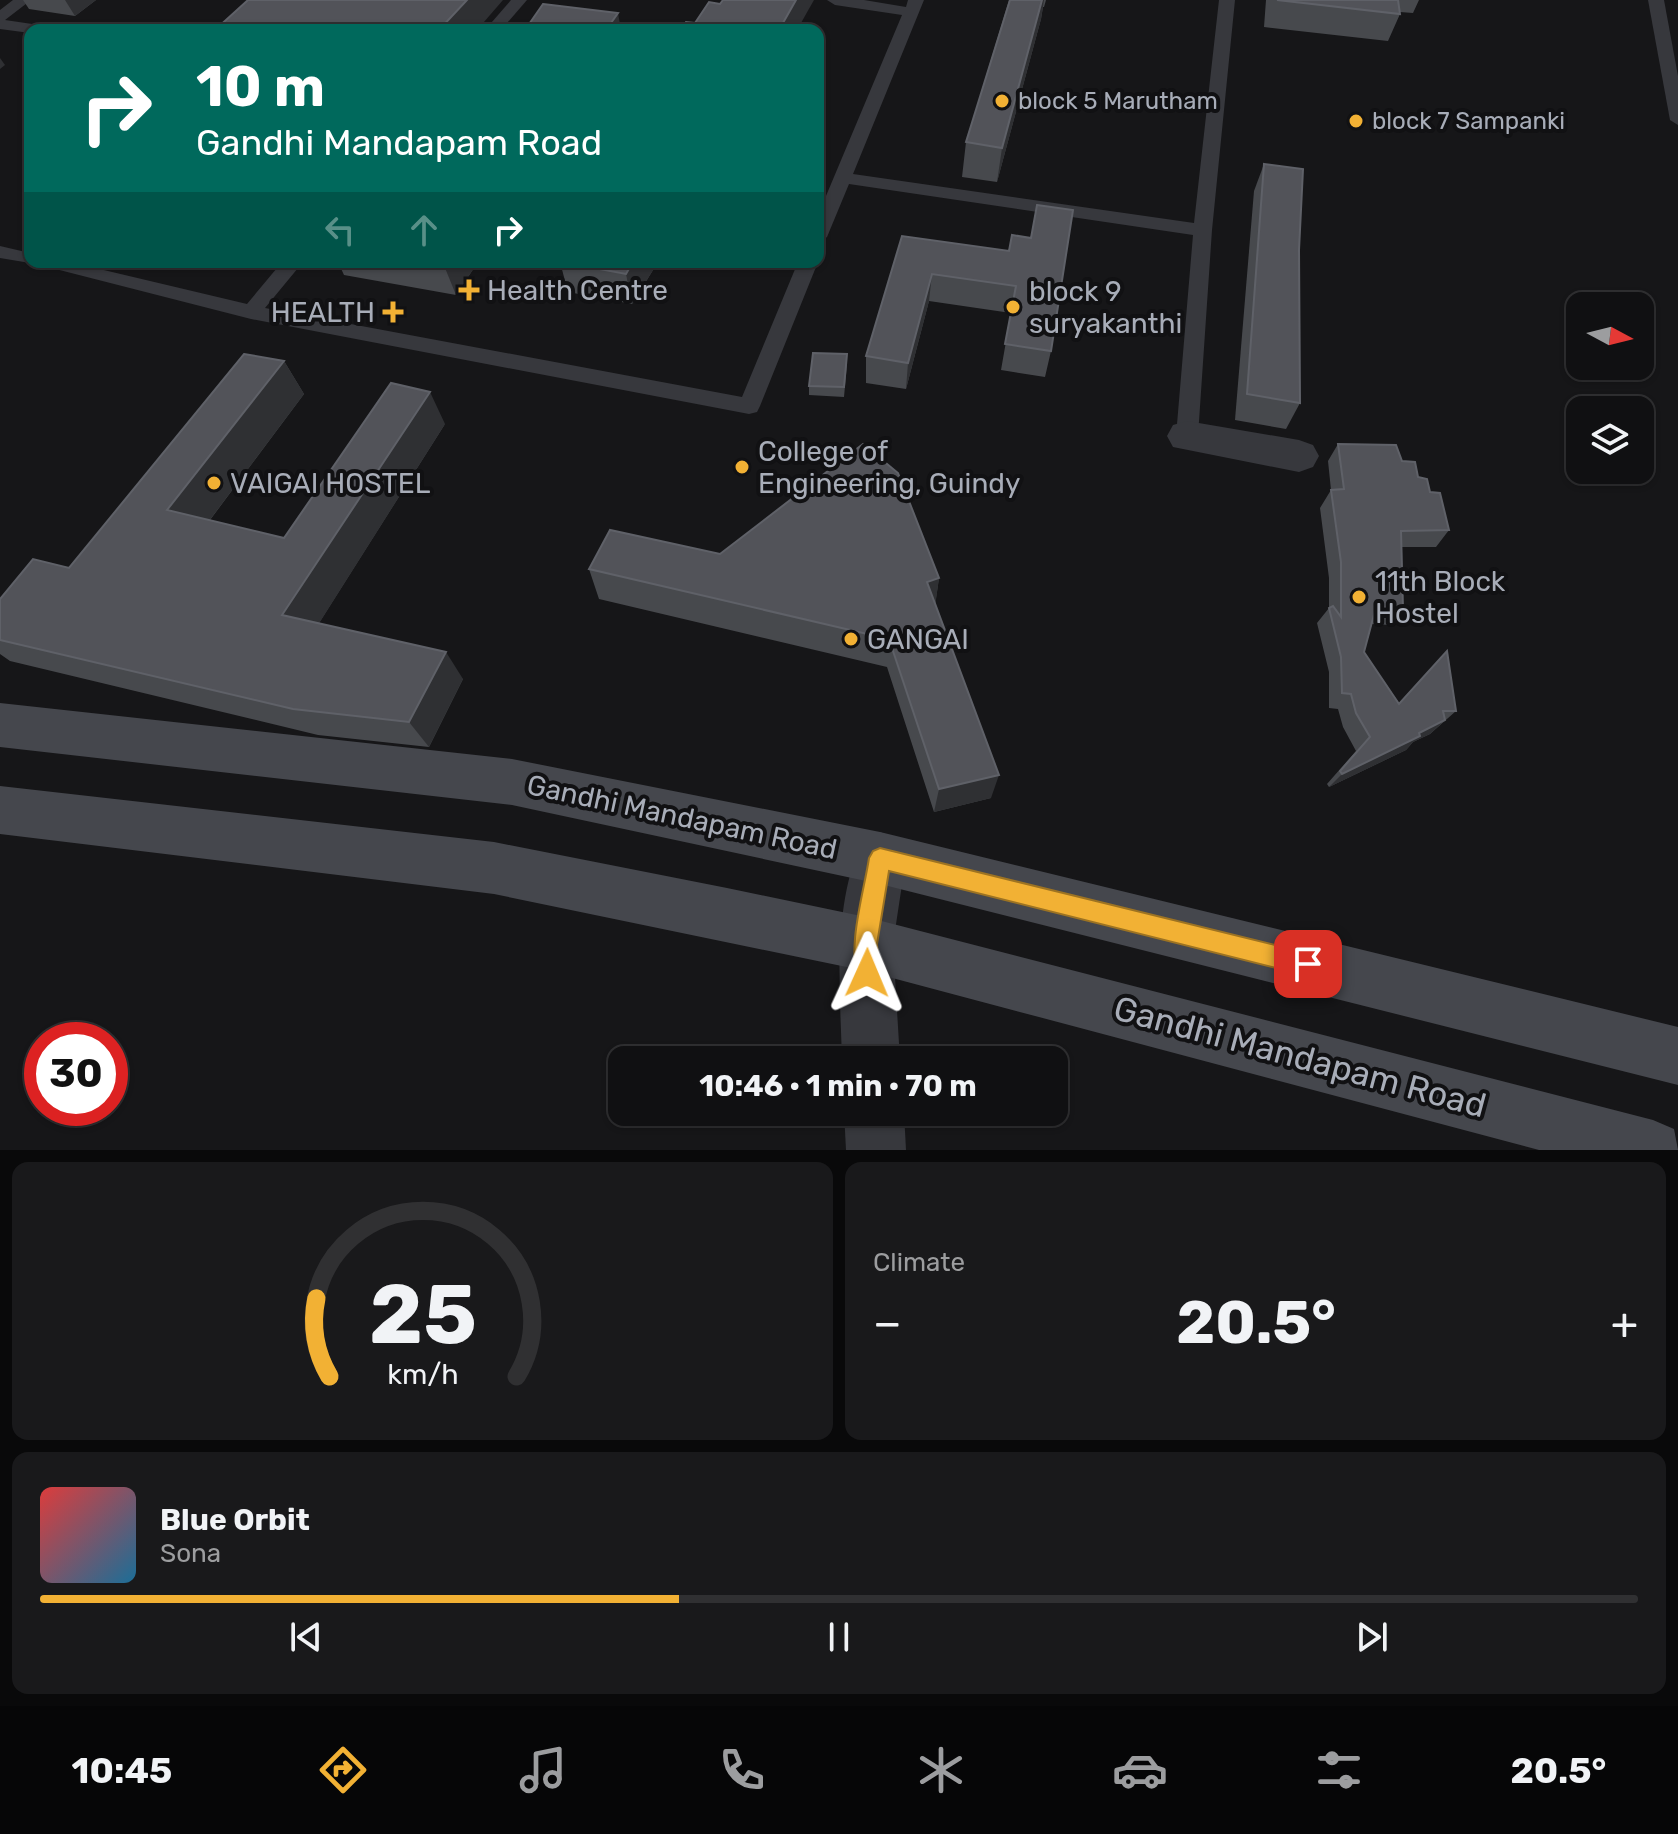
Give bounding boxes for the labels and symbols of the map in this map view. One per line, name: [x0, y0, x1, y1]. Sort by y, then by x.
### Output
place label: block 5 Marutham: [1018, 87, 1218, 115]
marker: block 5 Marutham: [993, 92, 1011, 110]
place label: block 7 Sampanki: [1372, 107, 1565, 135]
marker: block 7 Sampanki: [1347, 112, 1365, 130]
place label: Health Centre: [487, 274, 668, 307]
place label: block 9 suryakanthi: [1029, 275, 1182, 340]
marker: Health Centre: [458, 279, 480, 301]
north arrow: [1566, 292, 1654, 380]
place label: HEALTH: [271, 296, 375, 329]
marker: block 9 suryakanthi: [1004, 298, 1022, 316]
marker: HEALTH: [382, 301, 404, 323]
place label: College of Engineering, Guindy: [758, 435, 1020, 500]
marker: College of Engineering, Guindy: [733, 458, 751, 476]
place label: VAIGAI HOSTEL: [230, 467, 431, 500]
marker: VAIGAI HOSTEL: [205, 474, 223, 492]
place label: 11th Block Hostel: [1375, 565, 1506, 630]
marker: 11th Block Hostel: [1350, 588, 1368, 606]
place label: GANGAI: [867, 623, 969, 656]
marker: GANGAI: [842, 630, 860, 648]
street label: Gandhi Mandapam Road: [524, 768, 840, 866]
pin: [1274, 930, 1342, 998]
position arrow: [825, 931, 909, 1015]
street label: Gandhi Mandapam Road: [1109, 988, 1491, 1126]
speed limit sign: 30: [24, 1022, 128, 1126]

